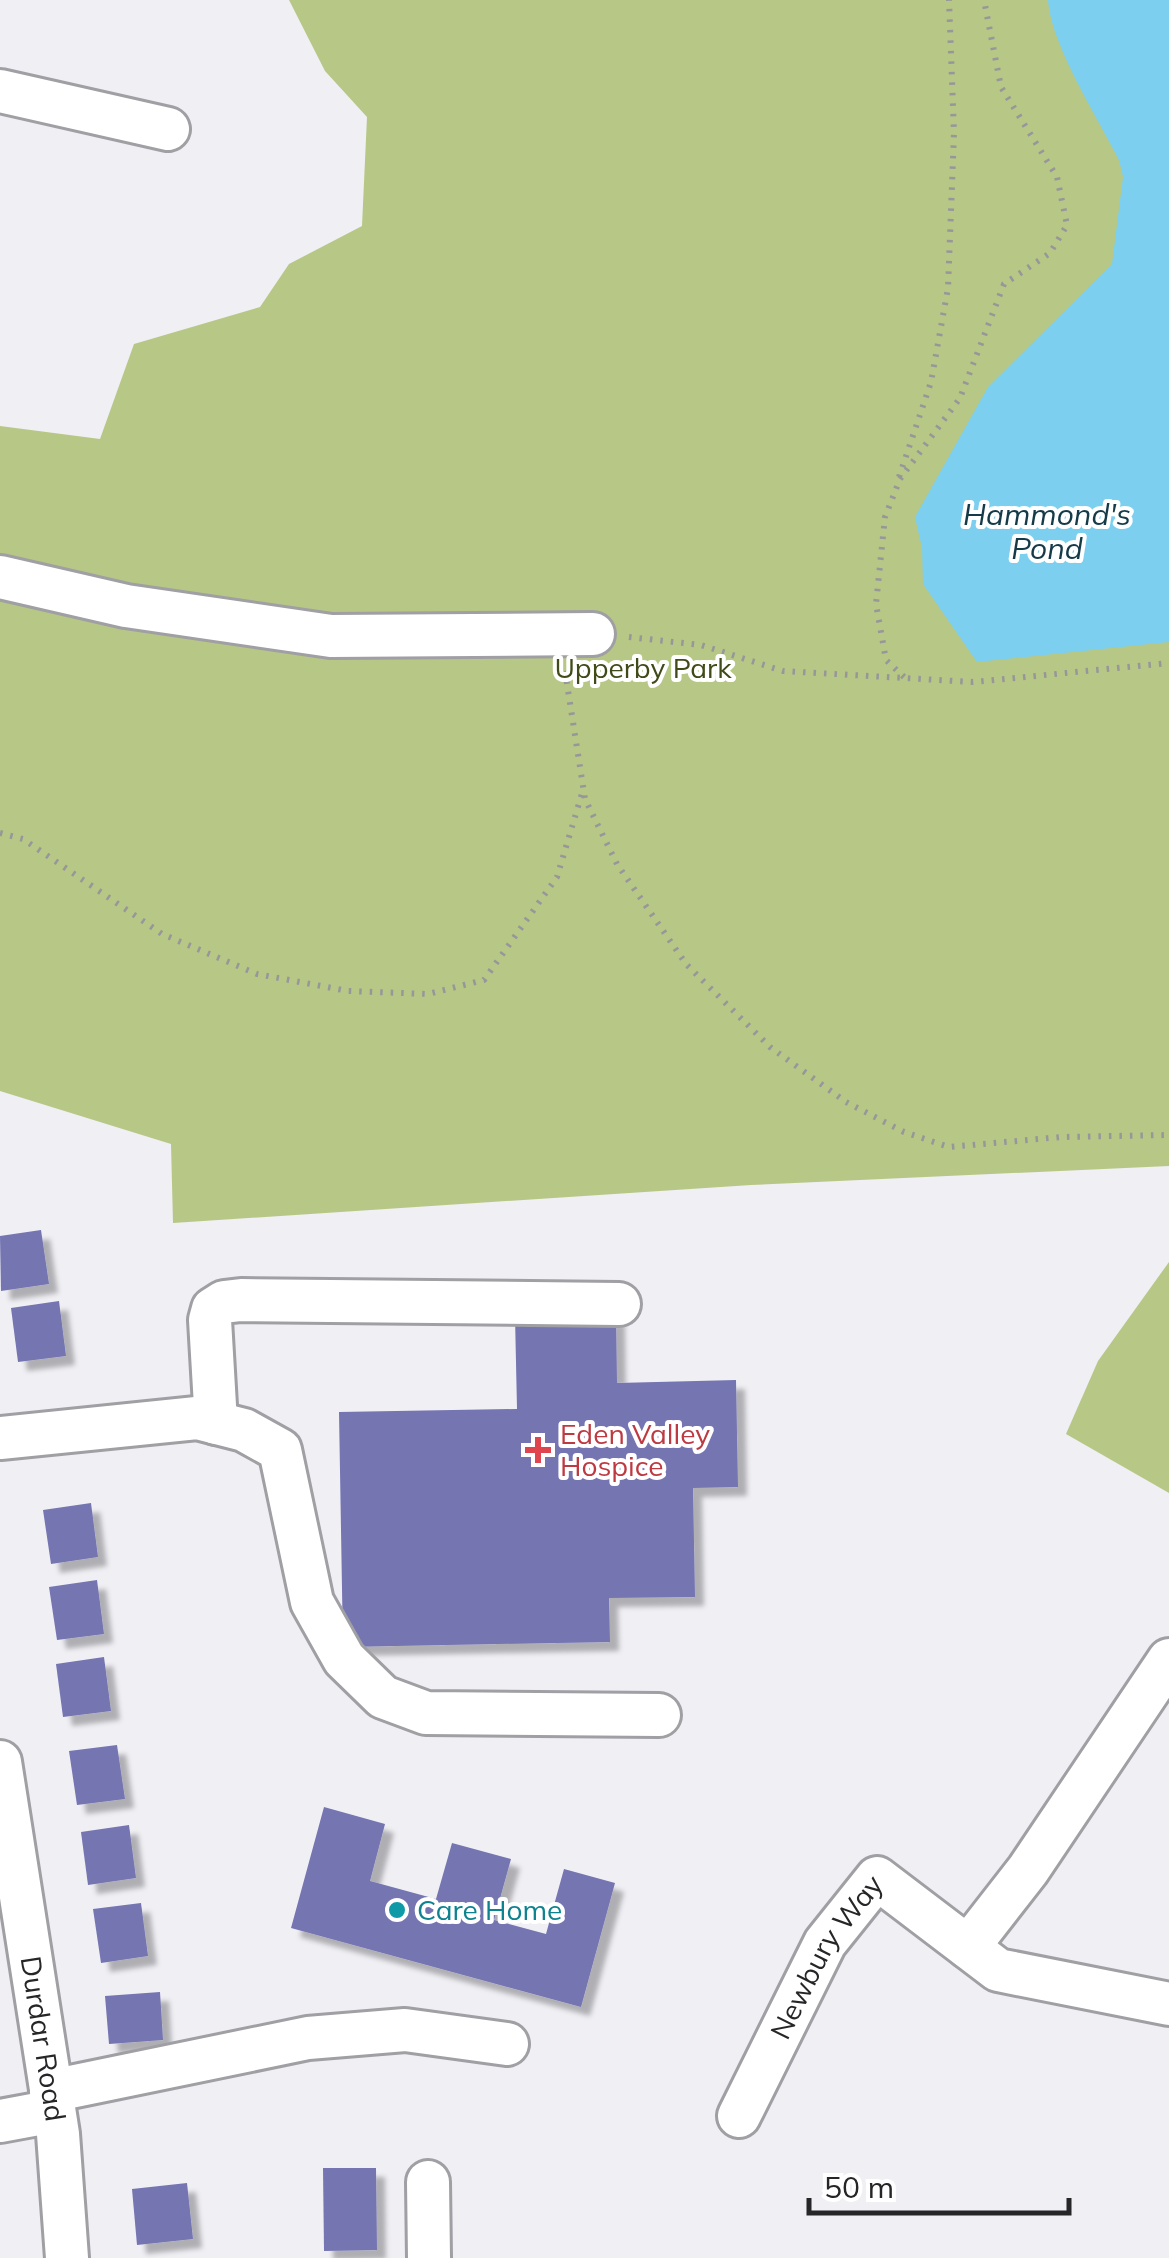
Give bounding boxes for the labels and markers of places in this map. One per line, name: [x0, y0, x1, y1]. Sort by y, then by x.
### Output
place label: Eden Valley Hospice: [560, 1416, 710, 1483]
marker: Eden Valley Hospice: [525, 1437, 551, 1463]
place label: Care Home: [417, 1892, 562, 1927]
marker: Care Home: [386, 1899, 408, 1921]

